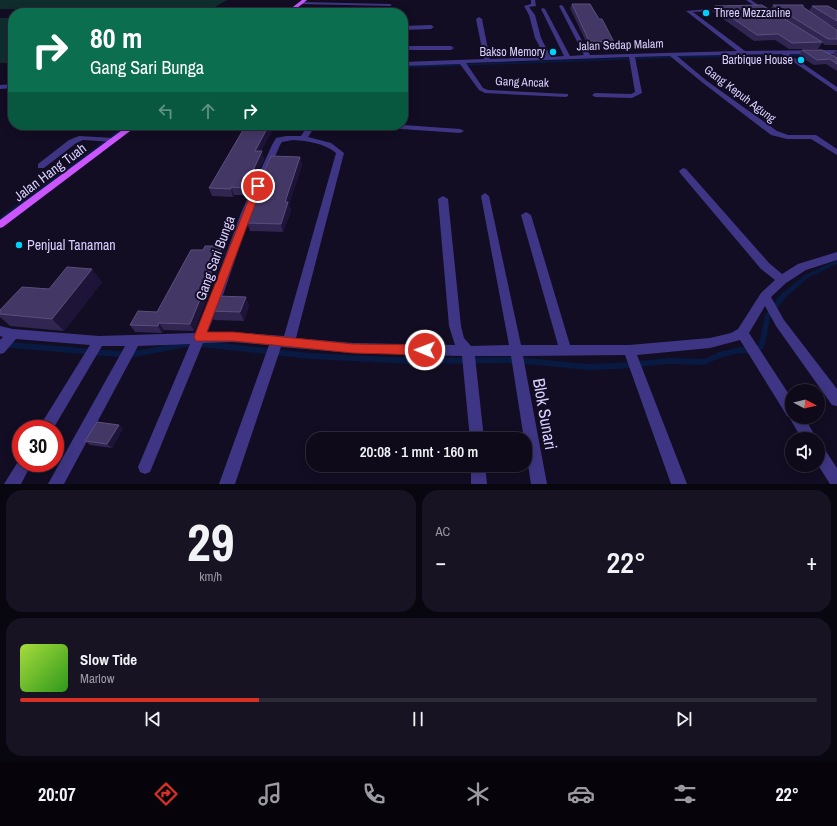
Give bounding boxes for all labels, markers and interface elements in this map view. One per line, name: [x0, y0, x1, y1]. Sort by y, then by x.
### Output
place label: Three Mezzanine: [714, 5, 791, 21]
marker: Three Mezzanine: [701, 8, 711, 18]
text: 80 m: [90, 19, 142, 57]
icon: right: [24, 24, 76, 76]
street label: Jalan Sedap Malam: [576, 35, 664, 55]
place label: Bakso Memory: [479, 44, 545, 60]
marker: Bakso Memory: [548, 47, 558, 57]
place label: Barbique House: [722, 52, 793, 68]
text: Gang Sari Bunga: [90, 55, 204, 80]
marker: Barbique House: [796, 55, 806, 65]
street label: Gang Kepuh Agung: [701, 62, 780, 127]
street label: Gang Ancak: [495, 73, 549, 91]
icon: left: [155, 100, 177, 122]
icon: ahead: [197, 100, 219, 122]
icon: right: [239, 100, 261, 122]
street label: Jalan Hang Tuah: [10, 139, 90, 205]
pin: [241, 169, 275, 203]
icon: arrive: [247, 175, 269, 197]
street label: Gang Sari Bunga: [191, 213, 239, 303]
place label: Penjual Tanaman: [27, 236, 116, 254]
marker: Penjual Tanaman: [14, 240, 24, 250]
position arrow: [404, 329, 446, 371]
street label: Blok Sunari: [528, 376, 563, 451]
north arrow: [785, 384, 825, 424]
map controls: [785, 384, 825, 472]
speed limit sign: 30: [12, 420, 64, 472]
button: sound: [785, 432, 825, 472]
text: 20:08 · 1 mnt · 160 m: [360, 441, 478, 462]
text: 29: [187, 507, 234, 577]
text: AC: [436, 523, 450, 540]
text: 22°: [607, 542, 646, 582]
text: −: [436, 547, 446, 577]
text: +: [806, 547, 817, 577]
text: km/h: [199, 568, 222, 585]
text: Slow Tide: [80, 649, 137, 670]
text: Marlow: [80, 670, 114, 687]
icon: previous: [142, 708, 164, 730]
icon: pause: [407, 708, 429, 730]
icon: next: [673, 708, 695, 730]
icon: directions: [152, 780, 180, 808]
icon: music: [256, 780, 284, 808]
icon: phone: [360, 780, 388, 808]
icon: climate: [464, 780, 492, 808]
icon: car: [567, 780, 595, 808]
icon: filters: [671, 780, 699, 808]
text: 20:07: [38, 782, 76, 807]
text: 22°: [775, 782, 799, 807]

